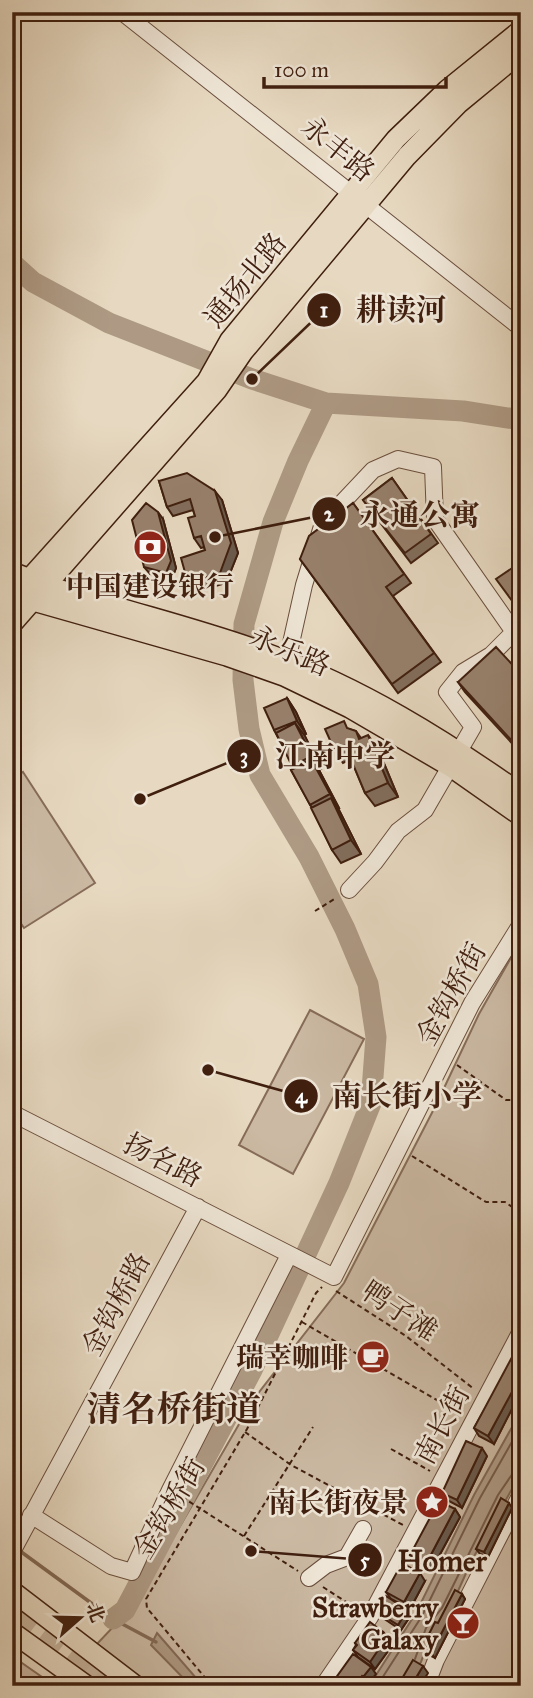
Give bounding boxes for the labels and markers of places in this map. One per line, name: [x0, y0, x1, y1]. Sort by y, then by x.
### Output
callout: 耕读河: [307, 284, 460, 335]
callout: 永通公寓: [311, 489, 494, 540]
bank icon: 中国建设银行: [131, 528, 169, 566]
place label: 中国建设银行: [66, 569, 234, 604]
callout: 江南中学: [226, 730, 409, 781]
callout: 南长街小学: [283, 1070, 496, 1121]
cafe icon: 瑞幸咖啡: [354, 1338, 392, 1376]
place label: 瑞幸咖啡: [236, 1340, 348, 1375]
place icon: 南长街夜景: [413, 1483, 451, 1521]
place label: 南长街夜景: [268, 1485, 408, 1520]
callout: Homer: [348, 1535, 500, 1586]
place label: Strawberry Galaxy: [312, 1590, 439, 1657]
bar icon: Strawberry Galaxy: [444, 1604, 482, 1642]

